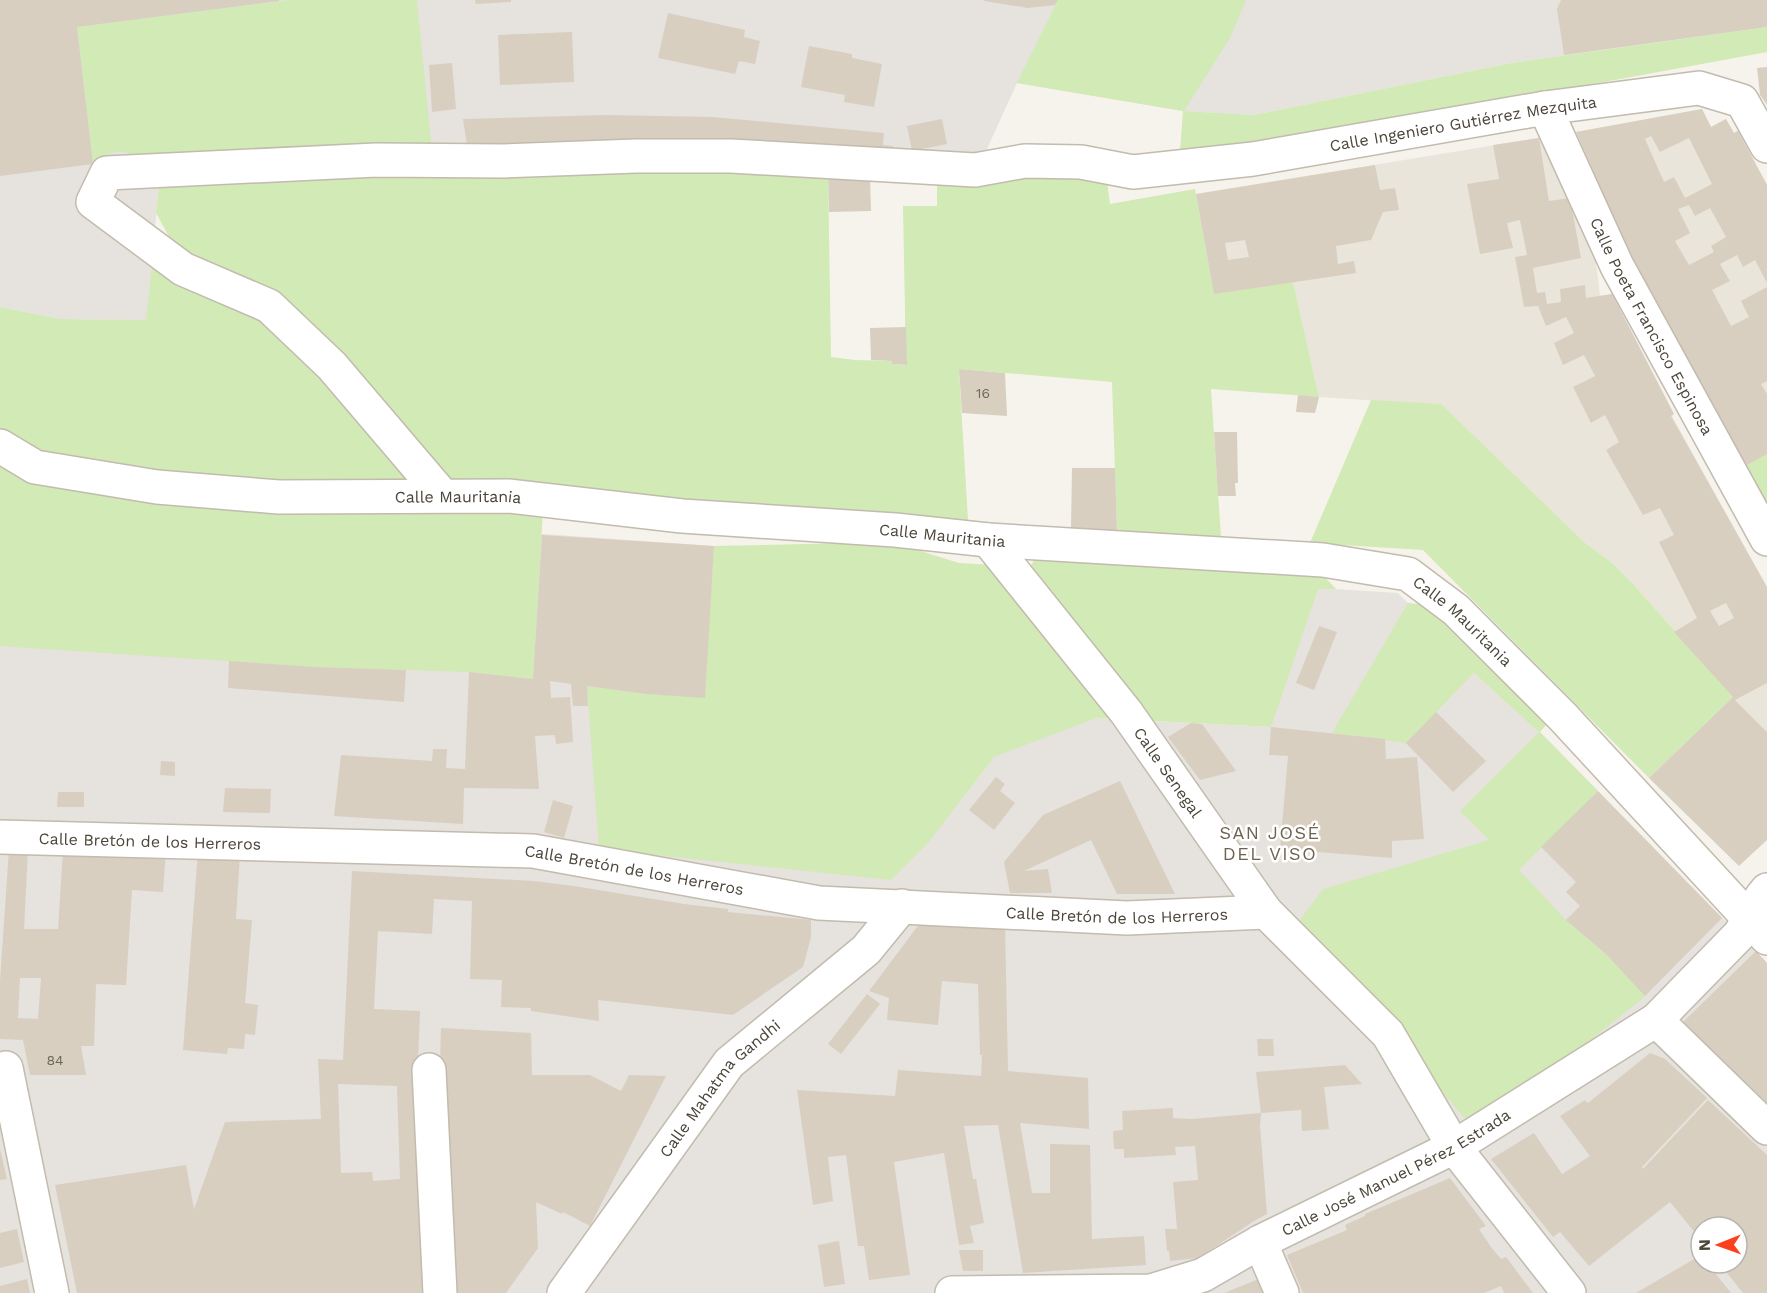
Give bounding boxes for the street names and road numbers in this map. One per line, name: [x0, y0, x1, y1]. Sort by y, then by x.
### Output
street label: Calle Ingeniero Gutiérrez Mezquita: [1328, 92, 1598, 155]
street label: Calle Poeta Francisco Espinosa: [1586, 214, 1717, 438]
street label: Calle Mauritania: [395, 487, 523, 507]
street label: Calle Mauritania: [878, 520, 1006, 551]
street label: Calle Mauritania: [1409, 572, 1516, 671]
street label: Calle Senegal: [1130, 724, 1206, 821]
street label: Calle Bretón de los Herreros: [39, 829, 261, 854]
street label: Calle Bretón de los Herreros: [524, 842, 745, 899]
street label: Calle Bretón de los Herreros: [1005, 903, 1228, 928]
street label: Calle Mahatma Gandhi: [656, 1016, 784, 1161]
street label: Calle José Manuel Pérez Estrada: [1278, 1105, 1514, 1240]

